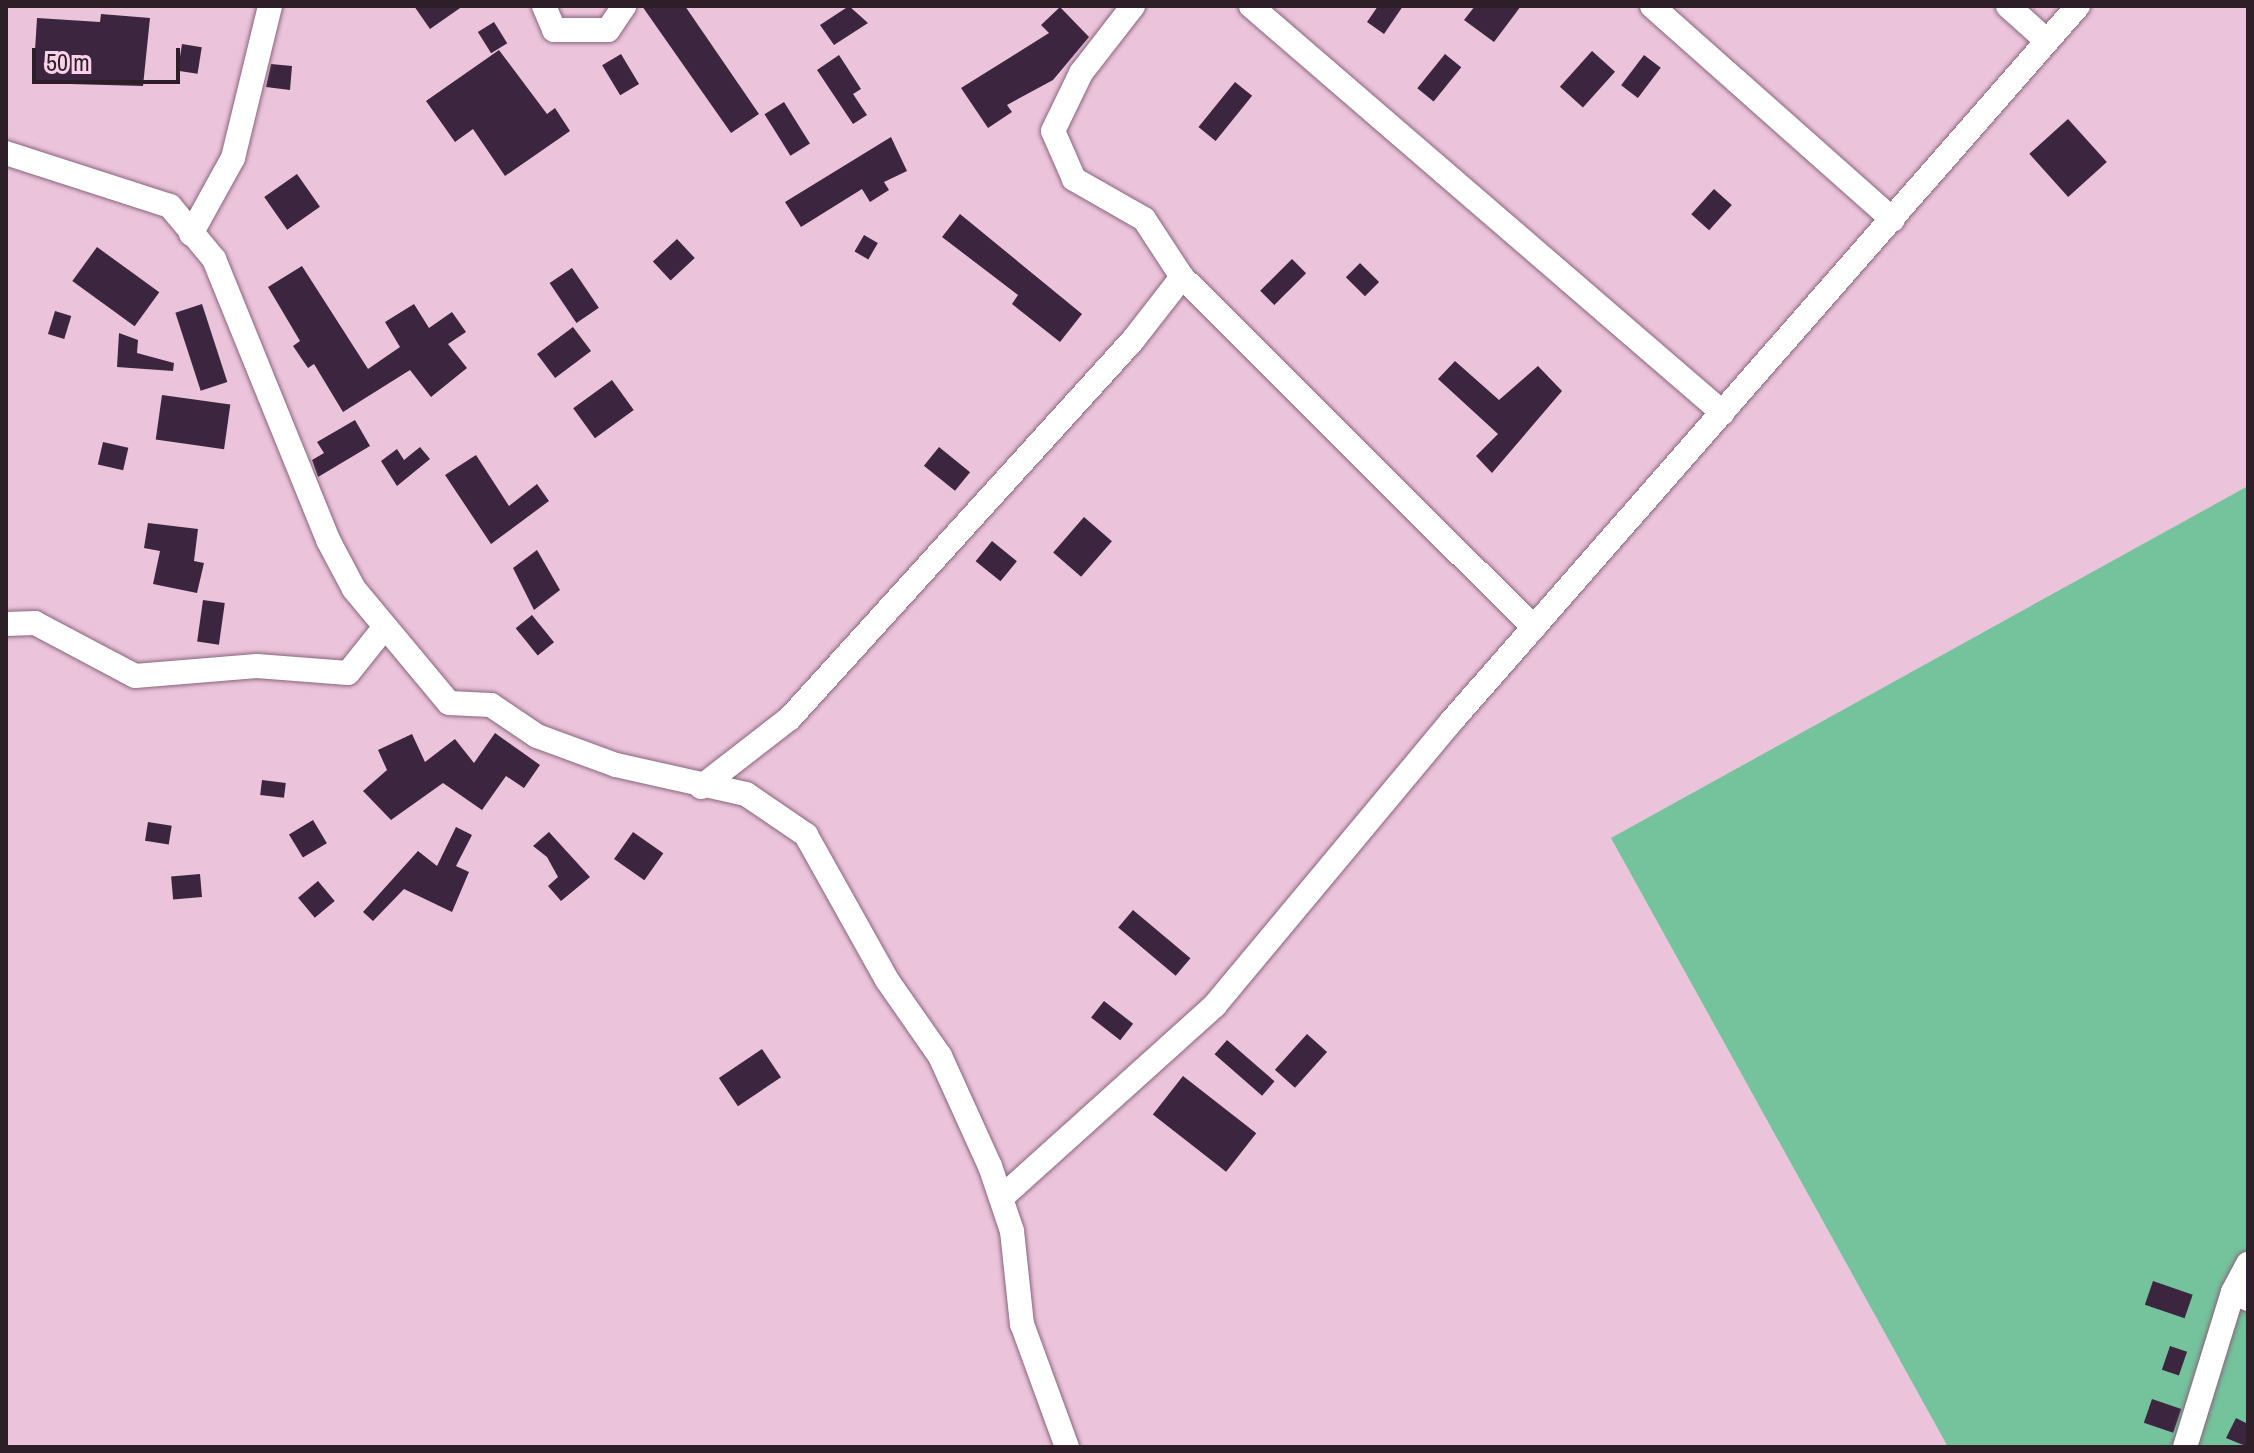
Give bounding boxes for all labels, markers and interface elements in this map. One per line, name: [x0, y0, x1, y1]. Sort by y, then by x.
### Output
scale bar: [36, 32, 184, 82]
text: 50 m: [46, 46, 90, 78]

